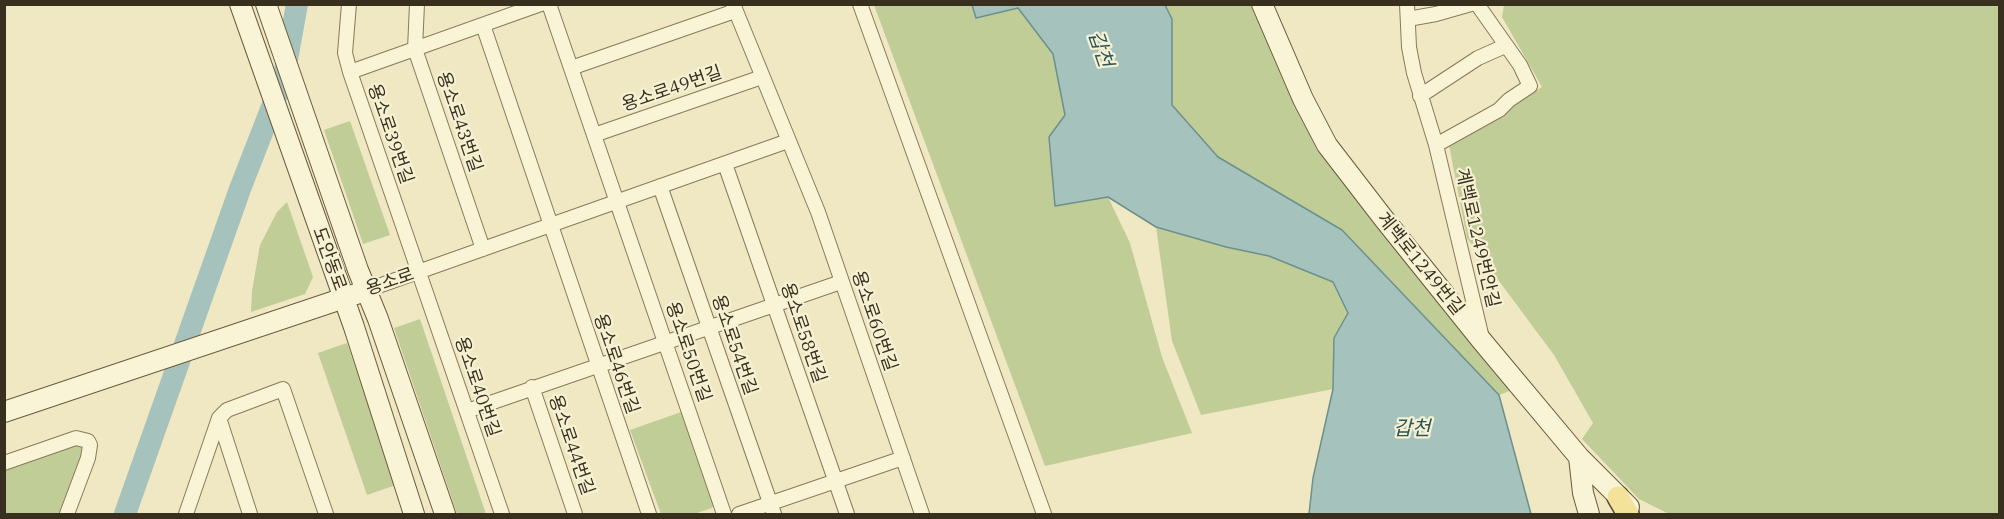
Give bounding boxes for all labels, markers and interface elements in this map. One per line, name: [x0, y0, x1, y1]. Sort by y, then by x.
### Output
water label: 갑천: [1083, 28, 1117, 70]
street label: 용소로49번길: [619, 62, 725, 116]
street label: 용소로43번길: [432, 69, 486, 175]
street label: 용소로39번길: [363, 81, 417, 187]
street label: 계백로1249번안길: [1450, 166, 1504, 310]
street label: 계백로1249번길: [1372, 208, 1468, 320]
street label: 도안동로: [308, 224, 350, 294]
street label: 용소로: [363, 264, 417, 300]
street label: 용소로60번길: [847, 268, 901, 374]
street label: 용소로58번길: [776, 280, 830, 386]
street label: 용소로54번길: [707, 292, 761, 398]
street label: 용소로50번길: [661, 299, 715, 405]
street label: 용소로46번길: [589, 311, 643, 417]
street label: 용소로40번길: [450, 334, 504, 440]
street label: 용소로44번길: [544, 392, 598, 498]
water label: 갑천: [1394, 417, 1430, 441]

